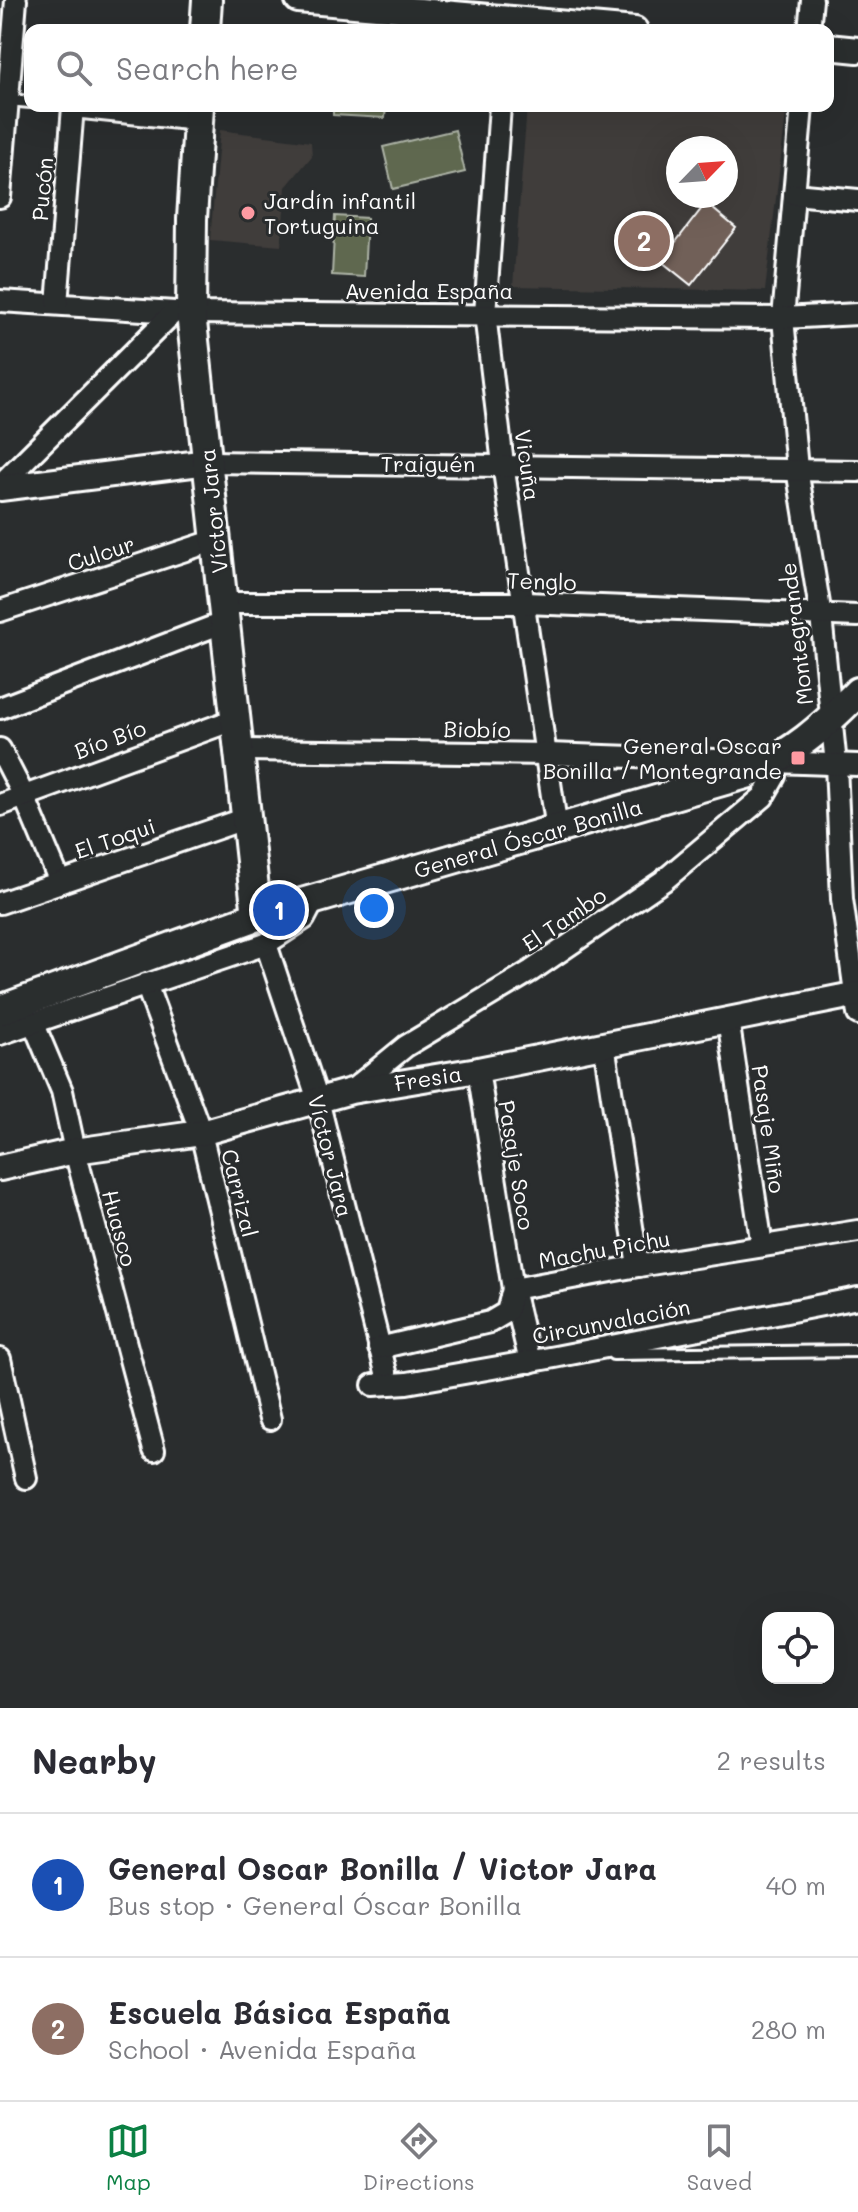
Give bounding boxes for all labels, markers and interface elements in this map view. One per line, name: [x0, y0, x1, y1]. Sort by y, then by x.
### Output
search box: [24, 24, 834, 112]
icon: search: [52, 46, 96, 90]
text: Search here: [116, 48, 299, 88]
north arrow: [666, 136, 738, 208]
street label: Pucón: [25, 156, 59, 222]
place label: Jardín infantil Tortuguina: [264, 186, 416, 240]
marker: Jardín infantil Tortuguina: [239, 204, 257, 222]
pin: 2: [618, 211, 670, 271]
street label: Avenida España: [345, 276, 513, 305]
street label: Vicuña: [509, 427, 547, 503]
street label: Víctor Jara: [192, 447, 234, 575]
street label: Traiguén: [381, 449, 475, 478]
street label: Culcur: [64, 529, 138, 577]
street label: Montegrande: [773, 561, 819, 707]
street label: Tenglo: [507, 565, 577, 597]
street label: Bío Bío: [70, 713, 150, 765]
street label: Biobío: [443, 714, 511, 744]
place label: General Oscar Bonilla / Montegrande: [543, 731, 782, 785]
marker: General Oscar Bonilla / Montegrande: [789, 749, 807, 767]
street label: General Óscar Bonilla: [410, 791, 646, 885]
street label: El Toqui: [71, 811, 159, 865]
pin: 1: [253, 880, 305, 940]
street label: El Tambo: [516, 880, 612, 958]
your location: [354, 888, 394, 928]
street label: Fresia: [392, 1058, 464, 1098]
street label: Pasaje Miño: [746, 1063, 792, 1195]
street label: Víctor Jara: [302, 1092, 360, 1220]
street label: Pasaje Soco: [492, 1098, 542, 1232]
street label: Carrizal: [215, 1146, 265, 1240]
street label: Huasco: [96, 1187, 144, 1269]
street label: Machu Pichu: [536, 1223, 672, 1275]
street label: Circunvalación: [530, 1291, 692, 1351]
map controls: [762, 1612, 834, 1684]
button: locate: [762, 1612, 834, 1684]
text: Nearby: [32, 1738, 157, 1783]
text: 2 results: [717, 1743, 826, 1777]
text: General Oscar Bonilla / Victor Jara: [108, 1848, 657, 1888]
text: 1: [52, 1868, 64, 1902]
text: 40 m: [766, 1868, 826, 1902]
text: Bus stop · General Óscar Bonilla: [108, 1888, 522, 1922]
text: Escuela Básica España: [108, 1992, 451, 2032]
text: 2: [51, 2012, 65, 2046]
text: 280 m: [751, 2012, 826, 2046]
text: School · Avenida España: [108, 2032, 417, 2066]
tab: Map: [106, 2119, 151, 2196]
tab: Directions: [363, 2119, 475, 2196]
tab: Saved: [687, 2119, 752, 2196]

